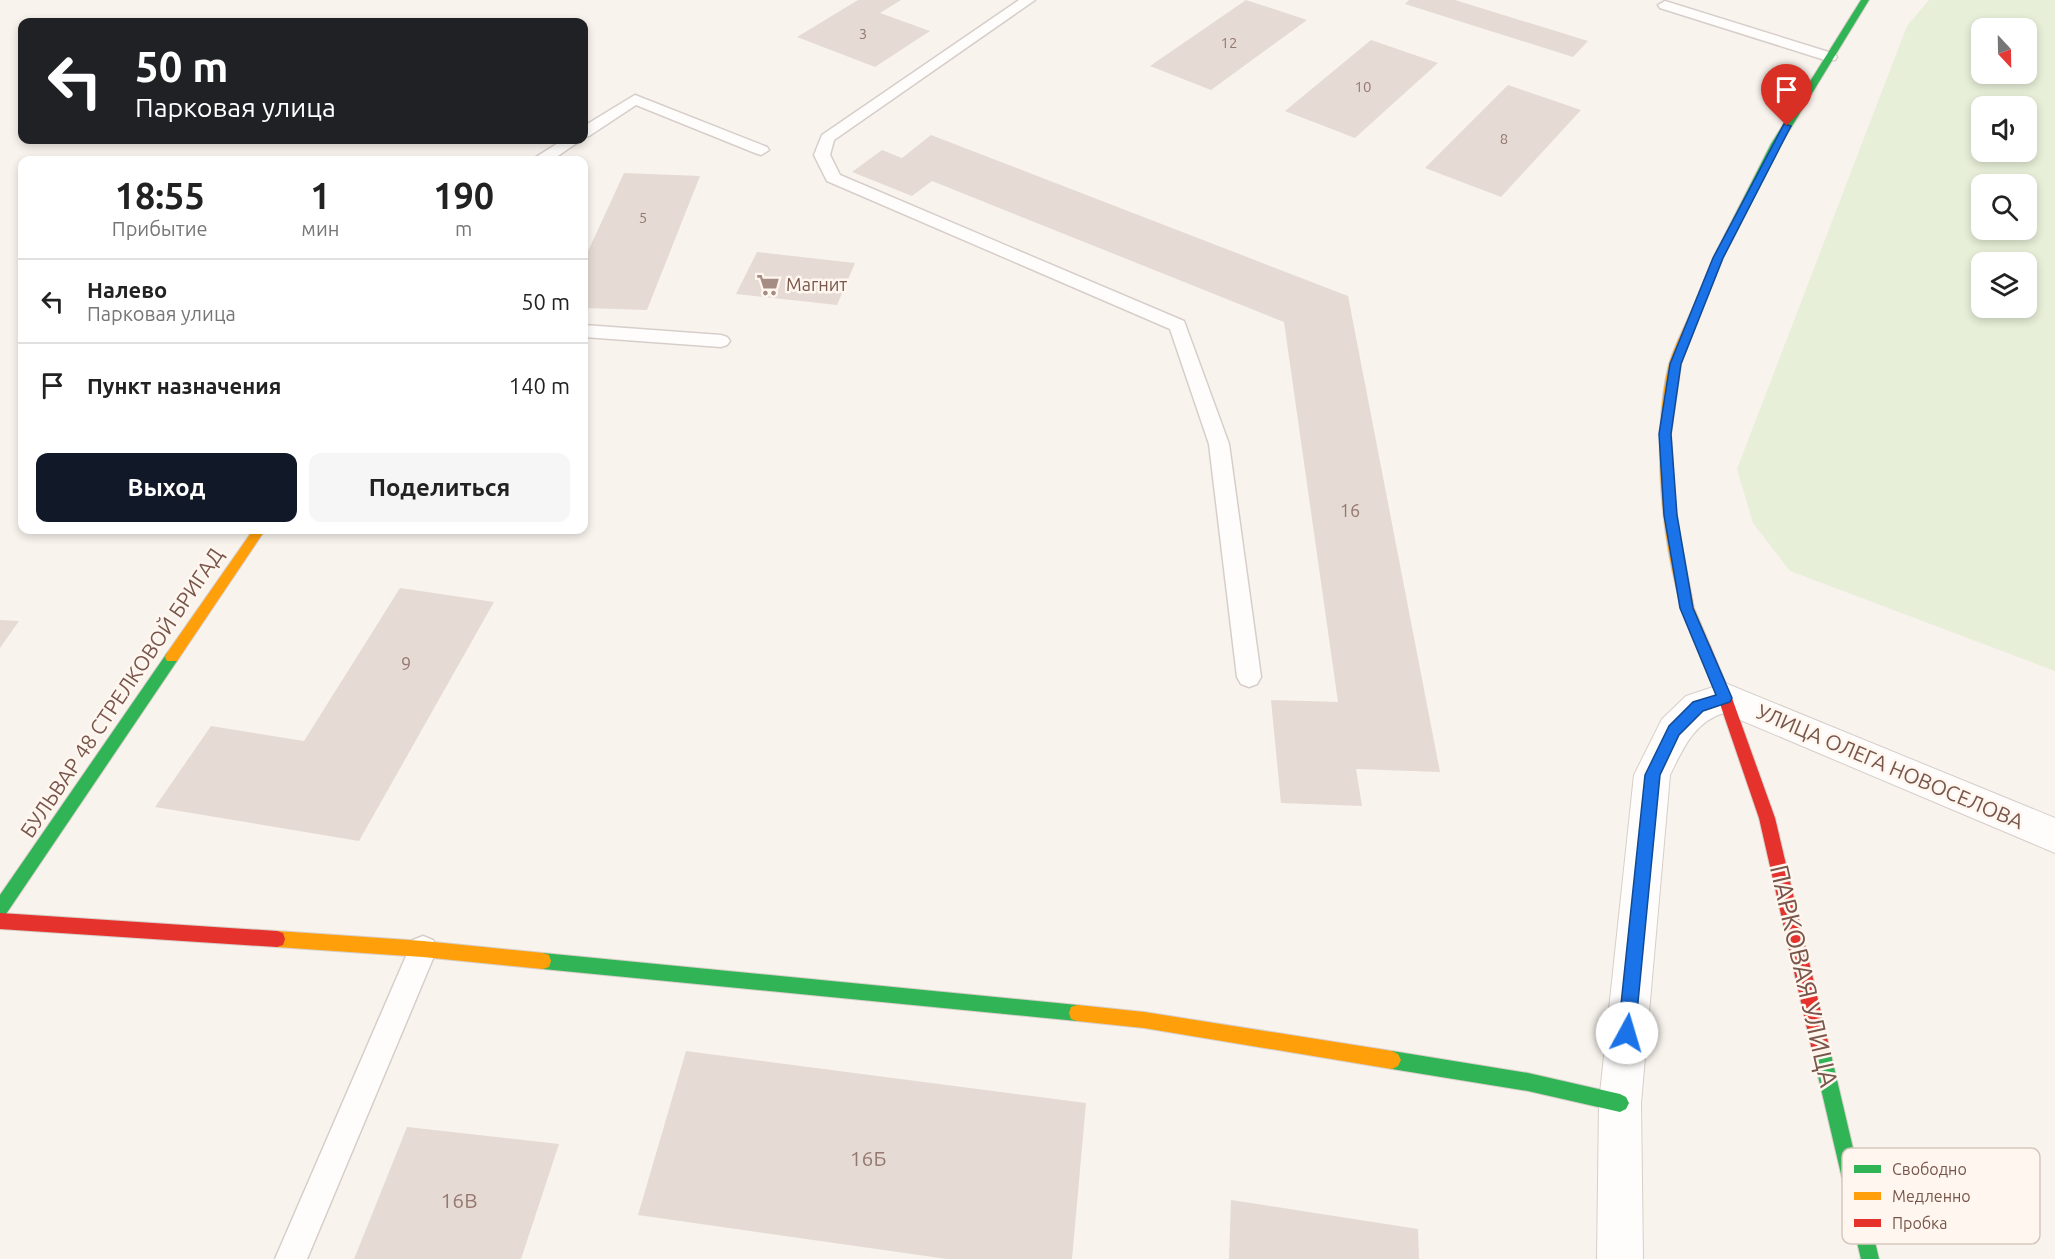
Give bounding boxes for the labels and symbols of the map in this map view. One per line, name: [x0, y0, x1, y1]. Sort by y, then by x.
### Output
north arrow: [1971, 18, 2037, 84]
house number: 3: [859, 25, 867, 42]
house number: 12: [1221, 34, 1237, 51]
pin: [1761, 64, 1812, 126]
house number: 10: [1355, 78, 1371, 95]
house number: 8: [1500, 130, 1508, 147]
house number: 5: [639, 209, 647, 226]
supermarket icon: Магнит: [755, 272, 781, 298]
place label: Магнит: [786, 274, 847, 294]
house number: 16: [1340, 500, 1360, 520]
street label: БУЛЬВАР 48 СТРЕЛКОВОЙ БРИГАД: [15, 543, 227, 842]
house number: 9: [401, 653, 411, 673]
street label: УЛИЦА ОЛЕГА НОВОСЕЛОВА: [1753, 699, 2028, 833]
street label: ПАРКОВАЯ УЛИЦА: [1765, 862, 1844, 1090]
position arrow: [1595, 1001, 1659, 1065]
house number: 16Б: [850, 1146, 886, 1170]
legend: [1842, 1148, 2040, 1244]
text: Свободно: [1892, 1160, 1967, 1178]
text: Медленно: [1892, 1187, 1971, 1205]
house number: 16В: [440, 1188, 478, 1212]
text: Пробка: [1892, 1214, 1948, 1232]

